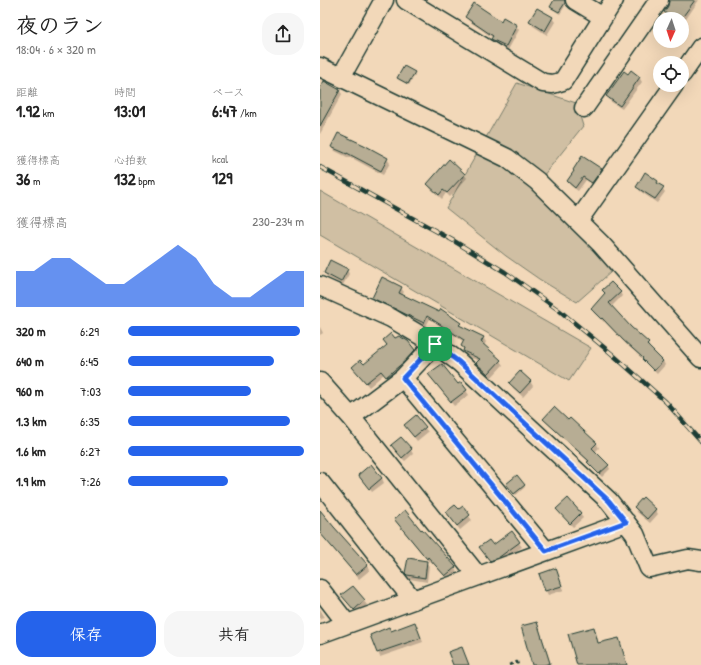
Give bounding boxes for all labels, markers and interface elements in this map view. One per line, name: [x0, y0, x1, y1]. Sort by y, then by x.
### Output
text: 夜のラン: [16, 10, 104, 40]
north arrow: [653, 12, 689, 48]
map controls: [653, 12, 689, 92]
button: share: [262, 13, 304, 55]
text: 18:04 · 6 × 320 m: [16, 40, 96, 58]
button: locate: [653, 56, 689, 92]
text: 距離: [16, 85, 38, 99]
text: 時間: [114, 85, 136, 99]
text: ペース: [212, 85, 244, 99]
text: 1.92: [16, 99, 40, 122]
text: 13:01: [114, 99, 146, 122]
text: 6:47: [212, 99, 238, 122]
text: km: [40, 106, 55, 120]
text: /km: [238, 106, 257, 120]
text: kcal: [212, 152, 228, 166]
text: 獲得標高: [16, 153, 60, 167]
text: 心拍数: [114, 153, 147, 167]
text: 129: [212, 166, 232, 189]
text: 36: [16, 167, 30, 190]
text: 132: [114, 167, 136, 190]
text: m: [30, 174, 40, 188]
text: bpm: [136, 174, 155, 188]
text: 230–234 m: [252, 212, 304, 230]
text: 獲得標高: [16, 213, 68, 231]
text: 320 m: [16, 322, 46, 340]
text: 6:29: [80, 322, 99, 340]
pin: [418, 327, 452, 361]
icon: arrive: [424, 333, 446, 355]
text: 640 m: [16, 352, 44, 370]
text: 6:45: [80, 352, 99, 370]
text: 960 m: [16, 382, 44, 400]
text: 7:03: [80, 382, 101, 400]
text: 1.3 km: [16, 412, 47, 430]
text: 6:35: [80, 412, 100, 430]
text: 1.6 km: [16, 442, 46, 460]
text: 6:27: [80, 442, 101, 460]
text: 1.9 km: [16, 472, 46, 490]
text: 7:26: [80, 472, 101, 490]
button: 保存: [16, 611, 156, 657]
button: 共有: [164, 611, 304, 657]

